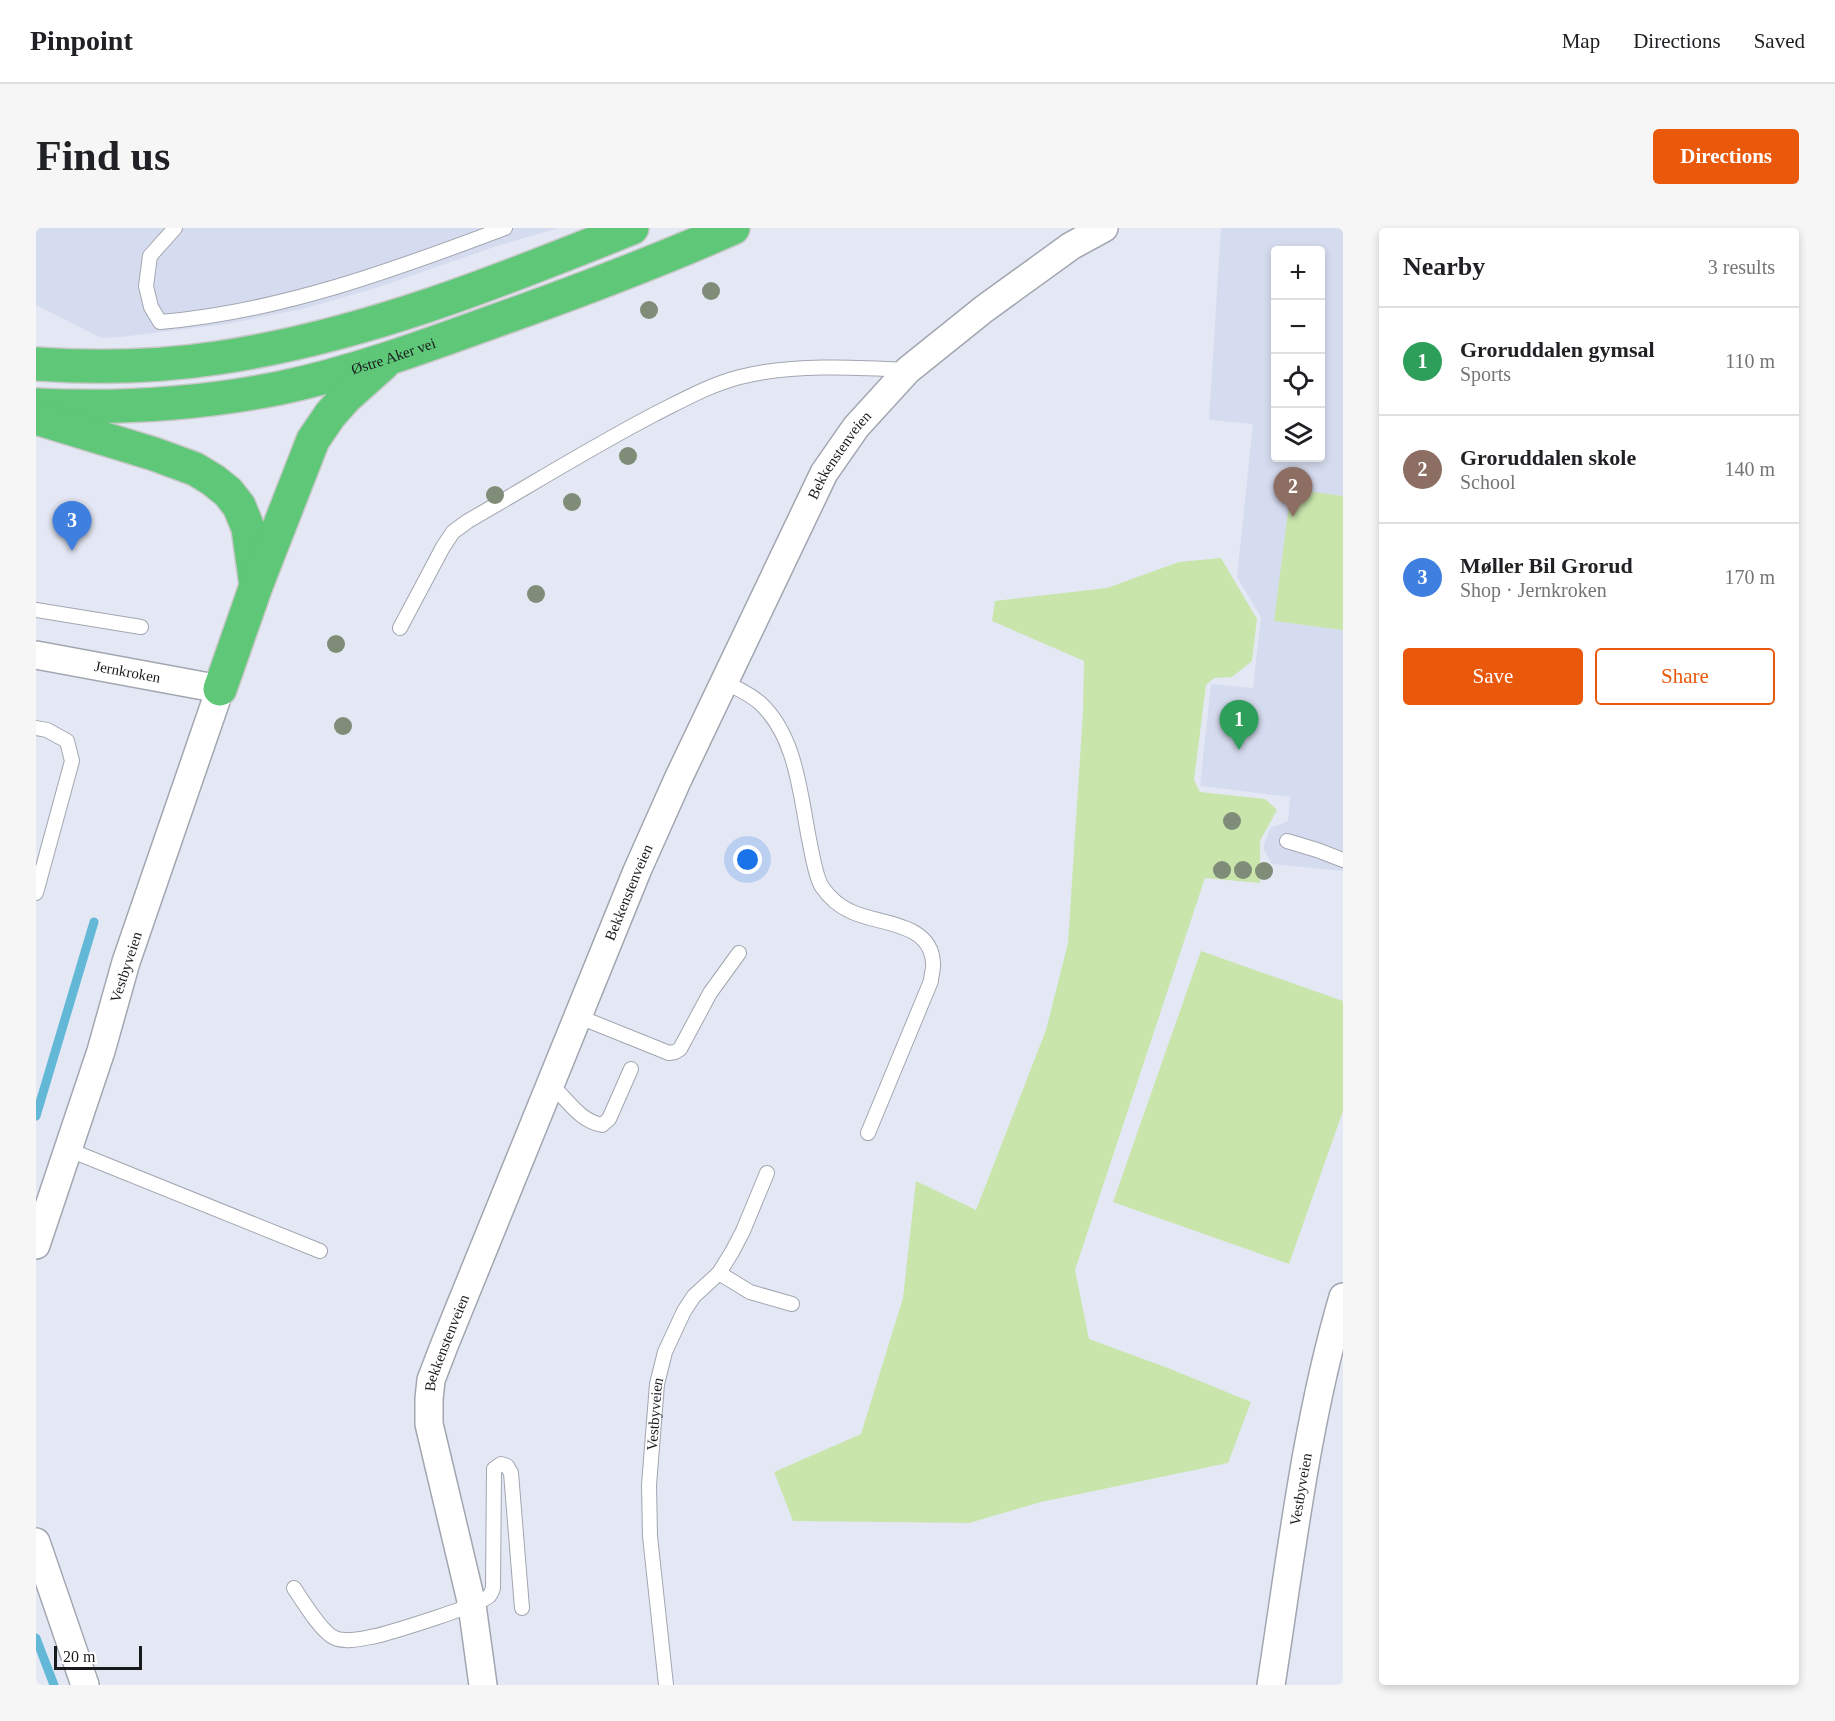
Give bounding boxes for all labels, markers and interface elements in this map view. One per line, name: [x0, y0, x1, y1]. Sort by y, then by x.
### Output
text: Pinpoint: [30, 25, 133, 56]
text: Map: [1562, 29, 1600, 53]
text: Directions: [1633, 29, 1721, 53]
text: Saved: [1754, 29, 1805, 53]
button: Directions: [1653, 129, 1799, 184]
text: Find us: [36, 133, 170, 179]
map controls: [1271, 246, 1325, 462]
button: +: [1271, 246, 1325, 300]
text: Nearby: [1403, 252, 1485, 281]
text: 3 results: [1708, 256, 1775, 278]
button: −: [1271, 300, 1325, 354]
street label: Østre Aker vei: [349, 335, 438, 377]
text: Groruddalen gymsal: [1460, 337, 1655, 362]
text: 1: [1418, 350, 1428, 372]
text: 110 m: [1725, 350, 1775, 372]
button: locate: [1271, 354, 1325, 408]
text: Sports: [1460, 363, 1511, 385]
street label: Bekkenstenveien: [805, 408, 875, 502]
button: layers: [1271, 408, 1325, 462]
text: Groruddalen skole: [1460, 445, 1636, 470]
text: 2: [1418, 458, 1428, 480]
text: 140 m: [1724, 458, 1775, 480]
pin: 2: [1274, 468, 1312, 517]
text: School: [1460, 471, 1516, 493]
pin: 3: [52, 502, 92, 551]
text: Møller Bil Grorud: [1460, 553, 1633, 578]
text: 3: [1418, 566, 1428, 588]
text: 170 m: [1724, 566, 1775, 588]
text: Shop · Jernkroken: [1460, 579, 1607, 601]
button: Save: [1403, 648, 1583, 705]
button: Share: [1595, 648, 1775, 705]
street label: Jernkroken: [93, 658, 162, 686]
pin: 1: [1220, 700, 1258, 750]
street label: Bekkenstenveien: [602, 841, 656, 943]
your location: [733, 845, 762, 874]
street label: Vestbyveien: [107, 929, 145, 1004]
street label: Bekkenstenveien: [422, 1292, 472, 1392]
street label: Vestbyveien: [644, 1375, 666, 1451]
street label: Vestbyveien: [1287, 1451, 1315, 1527]
scale bar: [54, 1643, 142, 1670]
text: 20 m: [63, 1648, 95, 1665]

